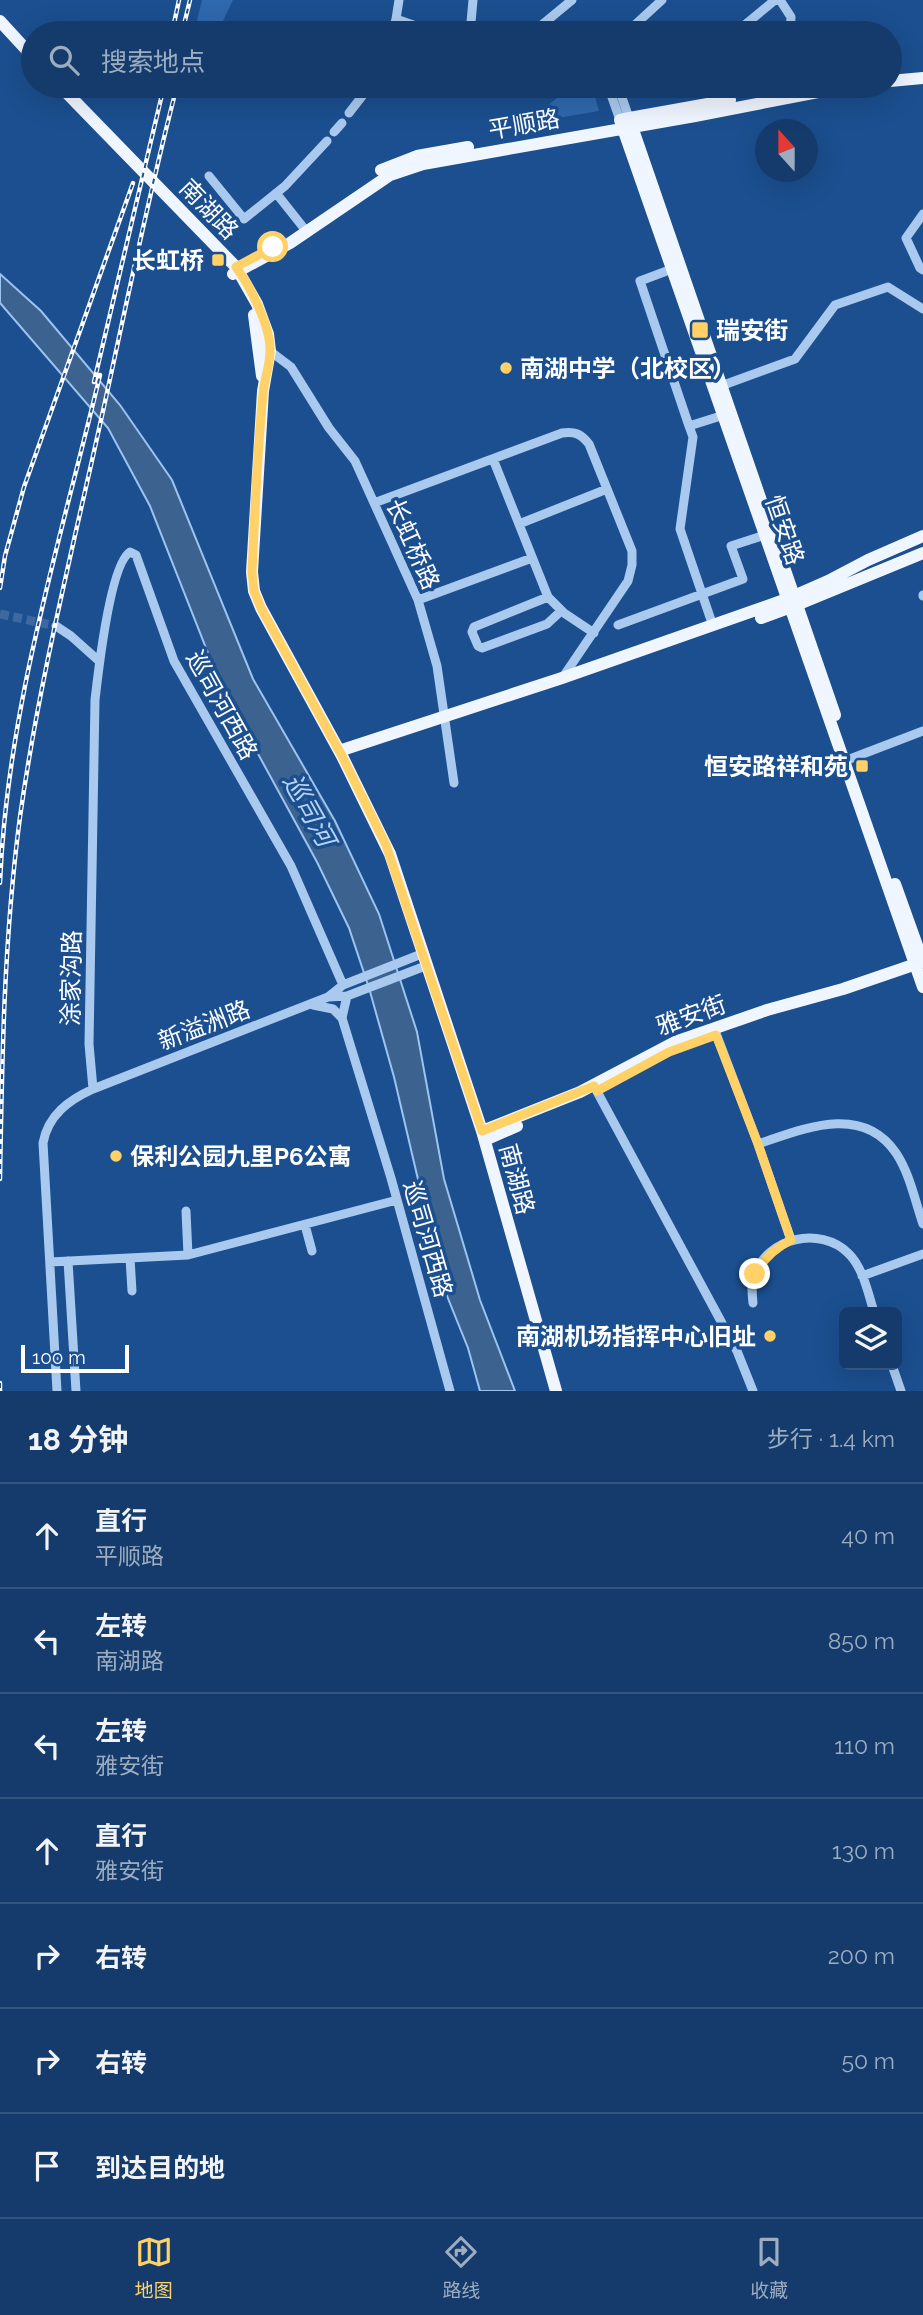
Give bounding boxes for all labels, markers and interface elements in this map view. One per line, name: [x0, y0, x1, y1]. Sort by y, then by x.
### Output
search box: [21, 21, 902, 98]
icon: search: [45, 41, 83, 79]
text: 搜索地点: [101, 47, 205, 77]
street label: 平顺路: [486, 103, 562, 145]
north arrow: [755, 119, 818, 182]
street label: 南湖路: [174, 173, 244, 245]
route start: [257, 231, 288, 262]
place label: 长虹桥: [132, 246, 204, 275]
marker: 长虹桥: [210, 252, 226, 268]
place label: 瑞安街: [716, 316, 788, 345]
marker: 瑞安街: [690, 320, 710, 340]
place label: 南湖中学（北校区）: [520, 354, 736, 383]
marker: 南湖中学（北校区）: [498, 360, 514, 376]
street label: 恒安路: [760, 491, 810, 569]
street label: 长虹桥路: [380, 494, 446, 594]
street label: 巡司河西路: [180, 645, 264, 765]
place label: 恒安路祥和苑: [704, 752, 848, 781]
marker: 恒安路祥和苑: [854, 758, 870, 774]
water label: 巡司河: [277, 769, 343, 856]
street label: 涂家沟路: [56, 930, 86, 1026]
street label: 雅安街: [652, 989, 730, 1041]
street label: 新溢洲路: [154, 994, 254, 1056]
street label: 南湖路: [494, 1140, 540, 1218]
place label: 保利公园九里P6公寓: [130, 1142, 352, 1171]
marker: 保利公园九里P6公寓: [108, 1148, 124, 1164]
street label: 巡司河西路: [398, 1177, 458, 1301]
route end: [739, 1258, 770, 1289]
map controls: [839, 1307, 902, 1370]
button: layers: [839, 1307, 902, 1370]
place label: 南湖机场指挥中心旧址: [516, 1322, 756, 1351]
marker: 南湖机场指挥中心旧址: [762, 1328, 778, 1344]
scale bar: [21, 1342, 130, 1374]
text: 100 m: [32, 1346, 86, 1368]
text: 18 分钟: [28, 1422, 128, 1457]
text: 步行 · 1.4 km: [767, 1425, 895, 1452]
text: 直行: [95, 1506, 147, 1536]
icon: ahead: [28, 1517, 66, 1555]
text: 40 m: [841, 1522, 895, 1549]
text: 平顺路: [95, 1542, 164, 1569]
text: 左转: [95, 1611, 147, 1641]
icon: left: [28, 1622, 66, 1660]
text: 850 m: [828, 1627, 895, 1654]
text: 南湖路: [95, 1647, 164, 1674]
text: 左转: [95, 1716, 147, 1746]
icon: left: [28, 1727, 66, 1765]
text: 110 m: [834, 1732, 895, 1759]
text: 雅安街: [95, 1752, 164, 1779]
text: 直行: [95, 1821, 147, 1851]
icon: ahead: [28, 1832, 66, 1870]
text: 130 m: [832, 1837, 895, 1864]
text: 雅安街: [95, 1857, 164, 1884]
icon: right: [28, 1937, 66, 1975]
text: 200 m: [828, 1942, 895, 1969]
text: 右转: [95, 1943, 147, 1973]
icon: right: [28, 2042, 66, 2080]
text: 50 m: [841, 2047, 895, 2074]
text: 右转: [95, 2048, 147, 2078]
icon: arrive: [28, 2147, 66, 2185]
text: 到达目的地: [95, 2153, 225, 2183]
tab: 地图: [135, 2233, 173, 2302]
tab: 路线: [442, 2233, 480, 2302]
tab: 收藏: [750, 2233, 788, 2302]

